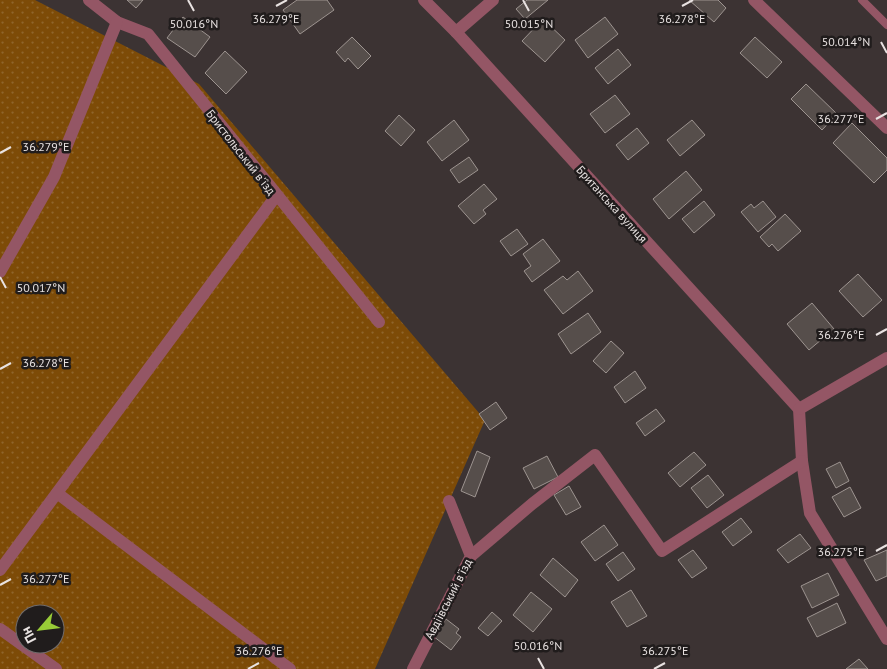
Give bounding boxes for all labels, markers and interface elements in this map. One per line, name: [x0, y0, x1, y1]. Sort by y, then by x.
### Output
text: 36.279°E: [253, 11, 299, 26]
text: 36.278°E: [659, 11, 705, 26]
text: 50.016°N: [170, 16, 218, 31]
text: 50.015°N: [505, 16, 553, 31]
text: 50.014°N: [822, 34, 870, 49]
street label: Бристольський в'їзд: [203, 106, 279, 198]
text: 36.277°E: [818, 111, 864, 126]
text: 36.279°E: [23, 139, 69, 154]
street label: Британська вулиця: [573, 162, 651, 246]
text: 50.017°N: [17, 280, 65, 295]
text: 36.276°E: [818, 327, 864, 342]
text: 36.278°E: [23, 355, 69, 370]
text: 36.275°E: [818, 544, 864, 559]
street label: Авдіївський в'їзд: [421, 556, 475, 642]
text: 36.277°E: [23, 571, 69, 586]
north arrow: [15, 604, 65, 654]
text: Пн: [17, 624, 40, 647]
text: 50.016°N: [514, 638, 562, 653]
text: 36.276°E: [236, 643, 282, 658]
text: 36.275°E: [642, 643, 688, 658]

